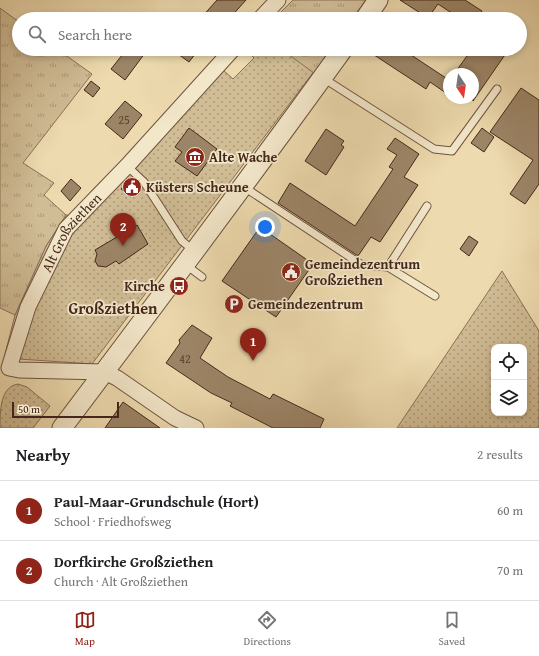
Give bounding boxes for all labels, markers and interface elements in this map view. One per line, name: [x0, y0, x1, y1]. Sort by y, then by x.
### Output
search box: [12, 12, 527, 56]
icon: search: [26, 23, 48, 45]
text: Search here: [58, 24, 132, 45]
north arrow: [443, 68, 479, 104]
house number: 25: [118, 111, 130, 128]
museum icon: Alte Wache: [184, 146, 206, 168]
place label: Alte Wache: [209, 147, 278, 167]
public building icon: Küsters Scheune: [121, 176, 143, 198]
place label: Küsters Scheune: [146, 177, 249, 197]
street label: Alt Großziethen: [37, 188, 106, 275]
pin: 2: [110, 213, 136, 246]
your location: [255, 217, 275, 237]
place label: Gemeindezentrum Großziethen: [305, 254, 420, 290]
public building icon: Gemeindezentrum Großziethen: [280, 261, 302, 283]
bus stop icon: Kirche: [168, 275, 190, 297]
place label: Kirche: [124, 276, 165, 296]
parking icon: Gemeindezentrum: [223, 293, 245, 315]
place label: Gemeindezentrum: [248, 294, 363, 314]
district label: Großziethen: [68, 296, 158, 320]
pin: 1: [240, 328, 266, 361]
map controls: [491, 344, 527, 416]
button: locate: [491, 344, 527, 380]
house number: 42: [179, 350, 191, 367]
button: layers: [491, 380, 527, 416]
scale bar: [12, 400, 119, 419]
text: 50 m: [18, 401, 40, 417]
text: Nearby: [16, 442, 70, 467]
text: 2 results: [477, 445, 523, 464]
text: Paul-Maar-Grundschule (Hort): [54, 491, 259, 512]
text: 1: [26, 501, 32, 520]
text: 60 m: [497, 501, 523, 520]
text: School · Friedhofsweg: [54, 512, 171, 531]
text: Dorfkirche Großziethen: [54, 551, 213, 572]
text: 2: [26, 561, 32, 580]
text: 70 m: [497, 561, 523, 580]
text: Church · Alt Großziethen: [54, 572, 188, 591]
tab: Map: [74, 609, 96, 649]
tab: Directions: [244, 609, 291, 649]
tab: Saved: [438, 609, 465, 649]

